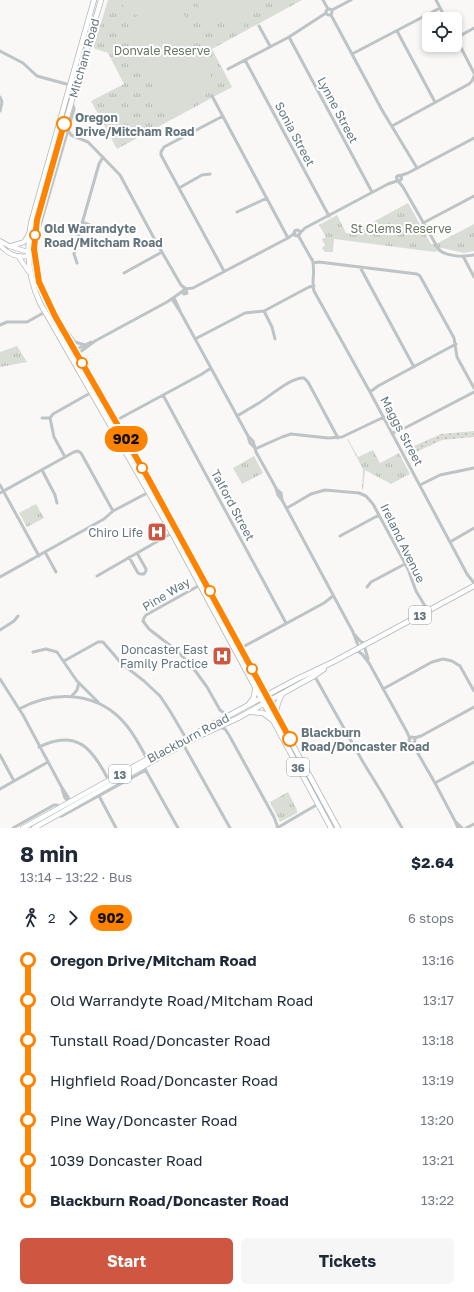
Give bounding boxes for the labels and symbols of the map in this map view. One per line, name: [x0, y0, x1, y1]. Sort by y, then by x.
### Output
street label: Mitcham Road: [65, 16, 103, 100]
park label: Donvale Reserve: [114, 43, 210, 58]
street label: Lynne Street: [314, 74, 362, 146]
street label: Sonia Street: [272, 99, 318, 169]
place label: Oregon Drive/Mitcham Road: [75, 110, 194, 139]
marker: Oregon Drive/Mitcham Road: [56, 116, 72, 132]
place label: Old Warrandyte Road/Mitcham Road: [44, 221, 163, 250]
park label: St Clems Reserve: [351, 221, 451, 236]
marker: Old Warrandyte Road/Mitcham Road: [29, 229, 41, 241]
unlabelled marker: [76, 357, 88, 369]
street label: Maggs Street: [377, 394, 427, 469]
line badge: 902: [103, 426, 149, 452]
unlabelled marker: [136, 462, 148, 474]
street label: Talford Street: [208, 467, 258, 543]
street label: Ireland Avenue: [377, 501, 429, 585]
hospital icon: Chiro Life: [146, 521, 168, 543]
place label: Chiro Life: [88, 525, 143, 540]
street label: Pine Way: [140, 574, 193, 614]
unlabelled marker: [204, 585, 216, 597]
road number: 13: [409, 606, 431, 624]
place label: Doncaster East Family Practice: [120, 642, 208, 671]
hospital icon: Doncaster East Family Practice: [211, 645, 233, 667]
unlabelled marker: [246, 663, 258, 675]
street label: Blackburn Road: [144, 710, 232, 766]
place label: Blackburn Road/Doncaster Road: [301, 725, 429, 754]
marker: Blackburn Road/Doncaster Road: [282, 731, 298, 747]
road number: 36: [287, 758, 309, 776]
road number: 13: [109, 765, 131, 783]

